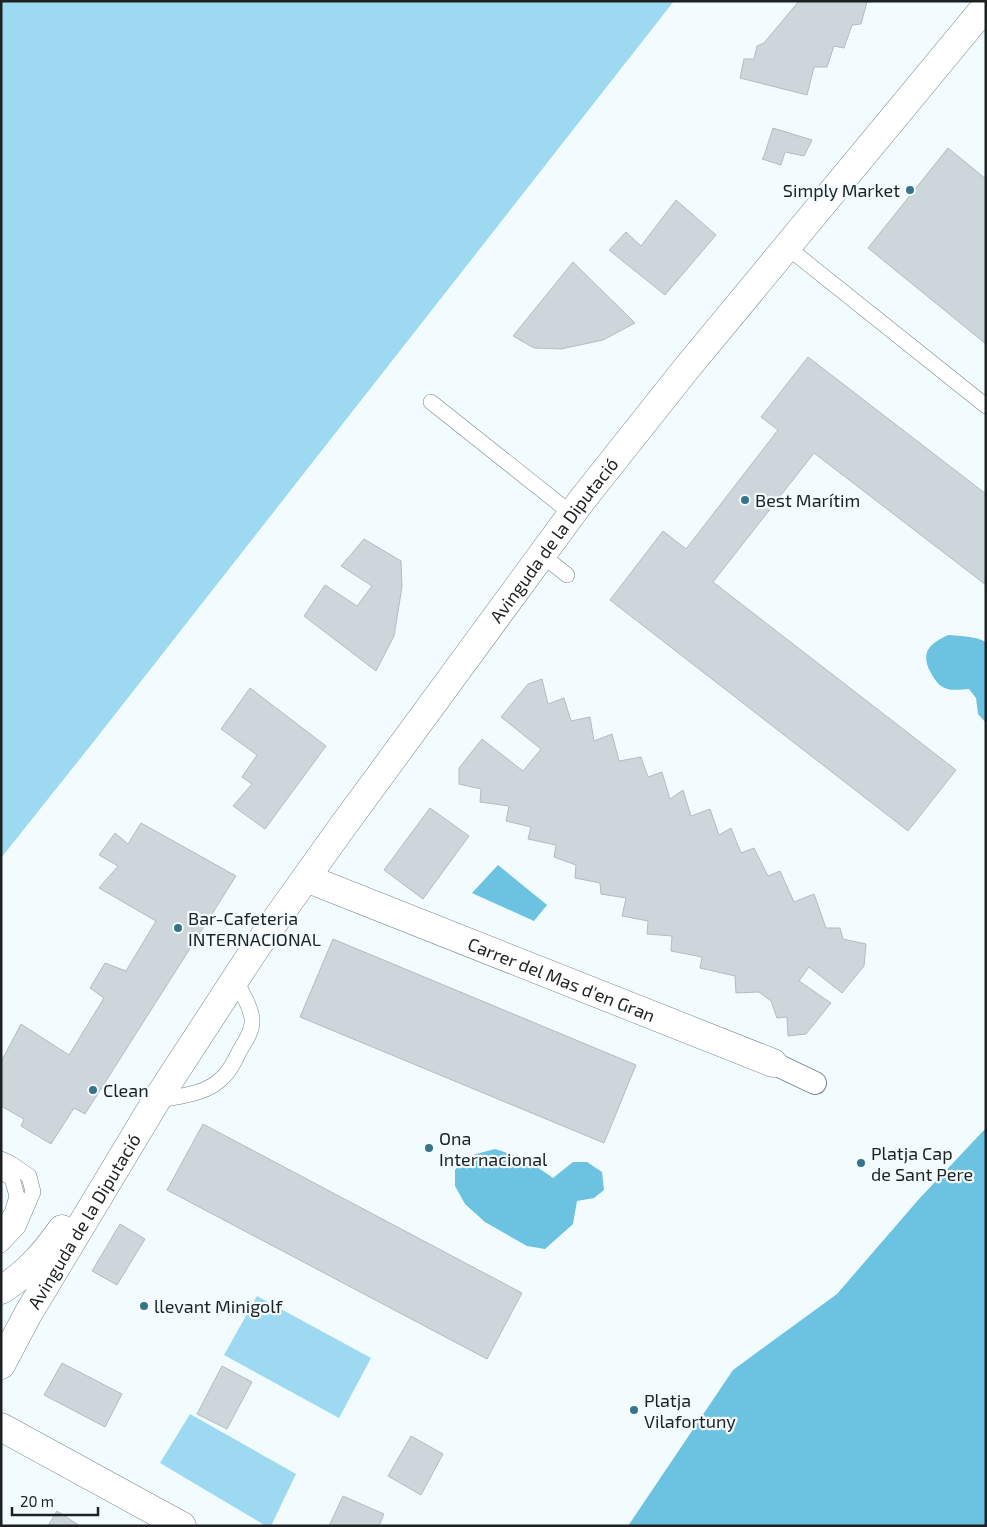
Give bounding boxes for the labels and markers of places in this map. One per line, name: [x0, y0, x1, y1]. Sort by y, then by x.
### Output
place label: Simply Market: [783, 179, 900, 201]
marker: Simply Market: [904, 184, 916, 196]
place label: Best Marítim: [755, 489, 860, 511]
marker: Best Marítim: [739, 494, 751, 506]
place label: Bar-Cafeteria INTERNACIONAL: [188, 907, 321, 950]
marker: Bar-Cafeteria INTERNACIONAL: [172, 922, 184, 934]
place label: Clean: [103, 1079, 149, 1101]
marker: Clean: [87, 1084, 99, 1096]
place label: Ona Internacional: [439, 1127, 548, 1170]
marker: Ona Internacional: [423, 1142, 435, 1154]
place label: Platja Cap de Sant Pere: [871, 1142, 973, 1185]
marker: Platja Cap de Sant Pere: [855, 1157, 867, 1169]
place label: llevant Minigolf: [154, 1295, 284, 1317]
marker: llevant Minigolf: [138, 1300, 150, 1312]
place label: Platja Vilafortuny: [644, 1389, 736, 1432]
marker: Platja Vilafortuny: [628, 1404, 640, 1416]

